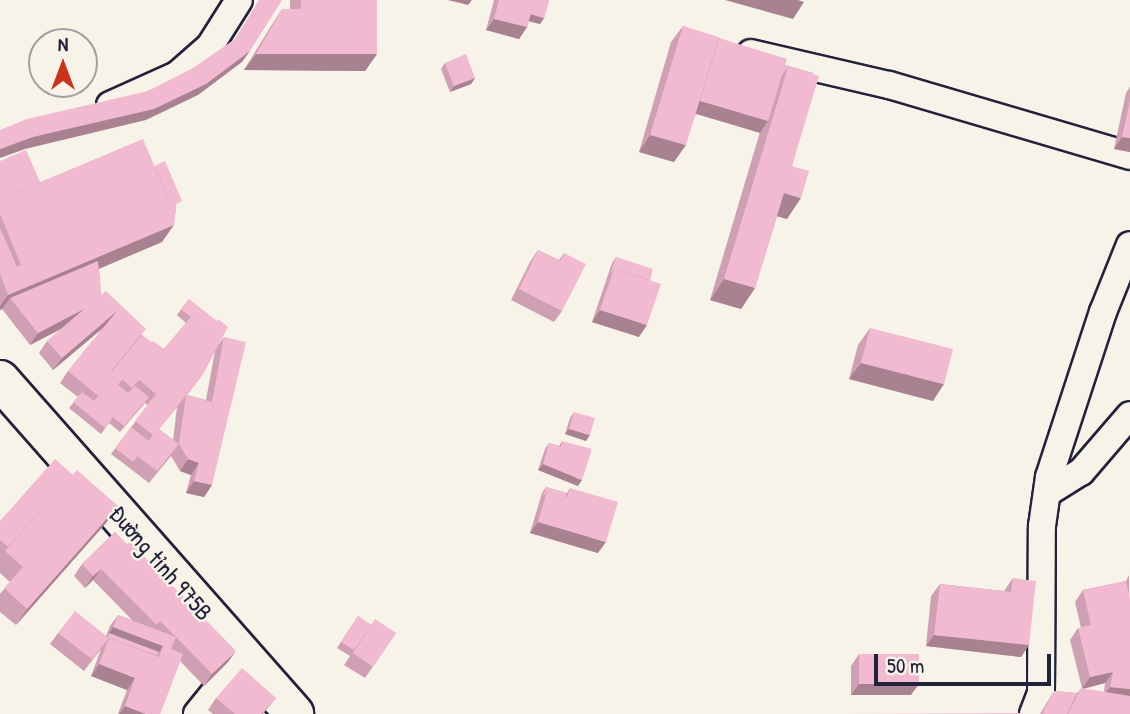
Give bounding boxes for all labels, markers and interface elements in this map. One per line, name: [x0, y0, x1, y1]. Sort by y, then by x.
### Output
north arrow: [28, 28, 98, 98]
text: N: [58, 31, 68, 57]
street label: Đường tỉnh 975B: [103, 500, 219, 626]
scale bar: [878, 640, 1055, 684]
text: 50 m: [887, 651, 924, 680]

